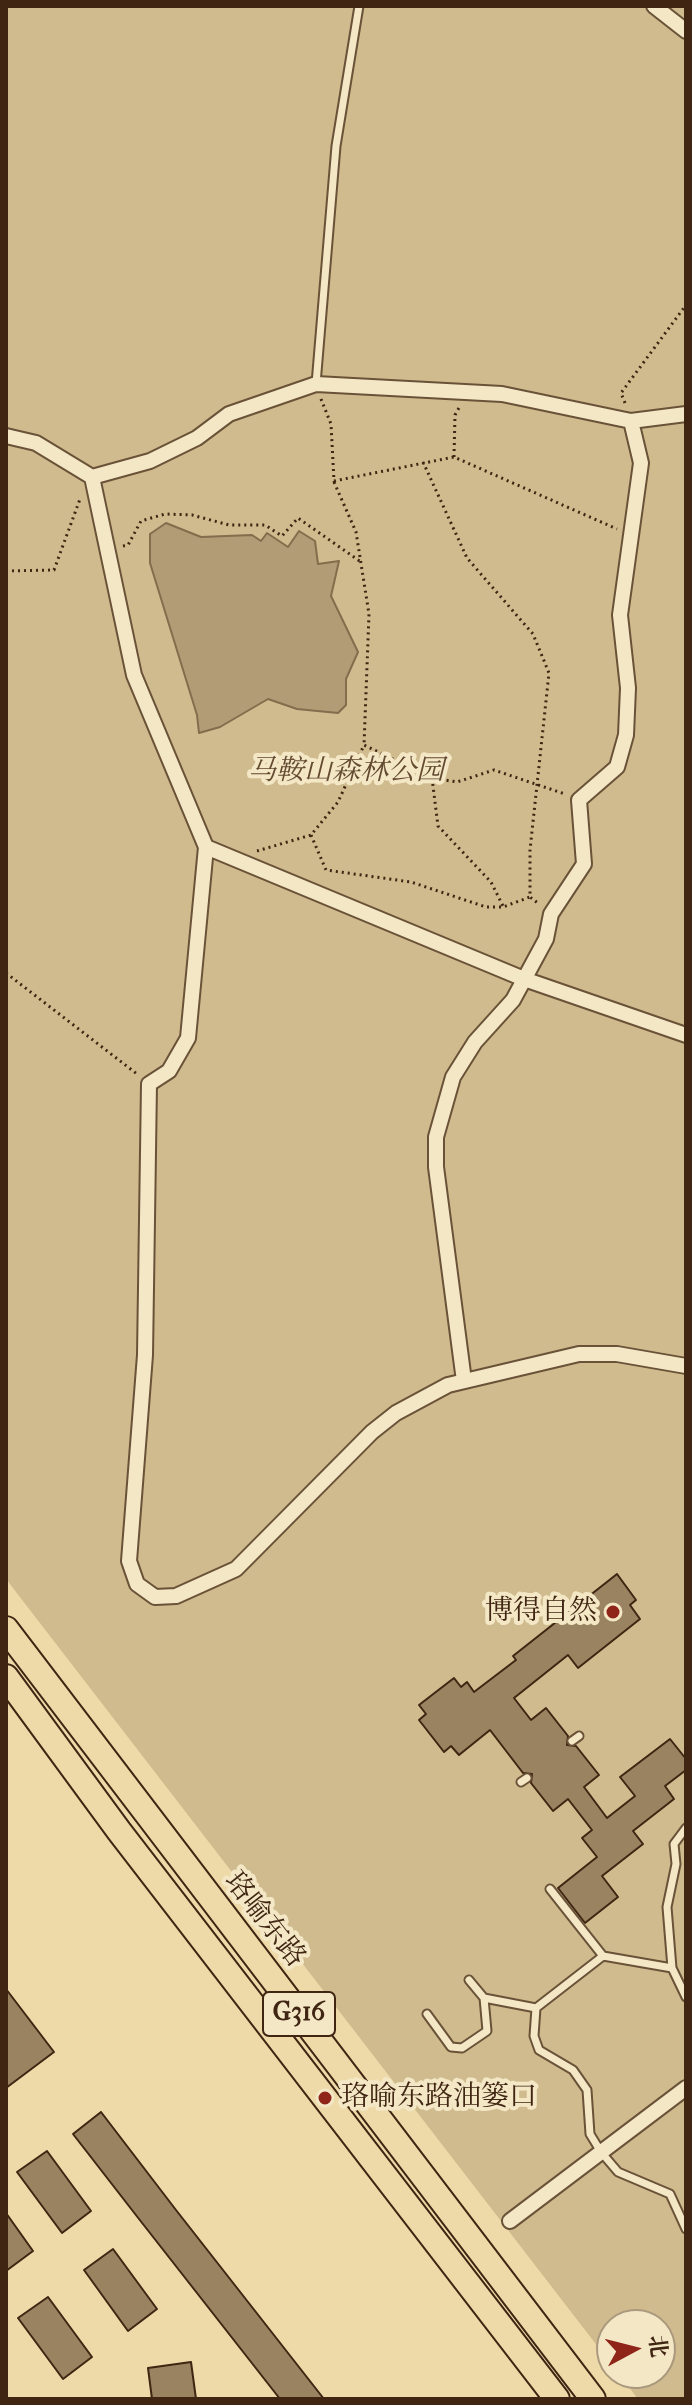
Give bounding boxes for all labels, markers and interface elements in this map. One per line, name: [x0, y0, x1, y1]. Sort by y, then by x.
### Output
park label: 马鞍山森林公园: [248, 755, 444, 789]
place label: 博得自然: [485, 1595, 597, 1629]
marker: 博得自然: [604, 1603, 622, 1621]
street label: 珞喻东路: [216, 1866, 312, 1974]
road number: G316: [263, 1992, 335, 2036]
place label: 珞喻东路油篓口: [341, 2081, 537, 2115]
marker: 珞喻东路油篓口: [316, 2089, 334, 2107]
north arrow: [596, 2309, 676, 2389]
text: 北: [644, 2334, 672, 2359]

